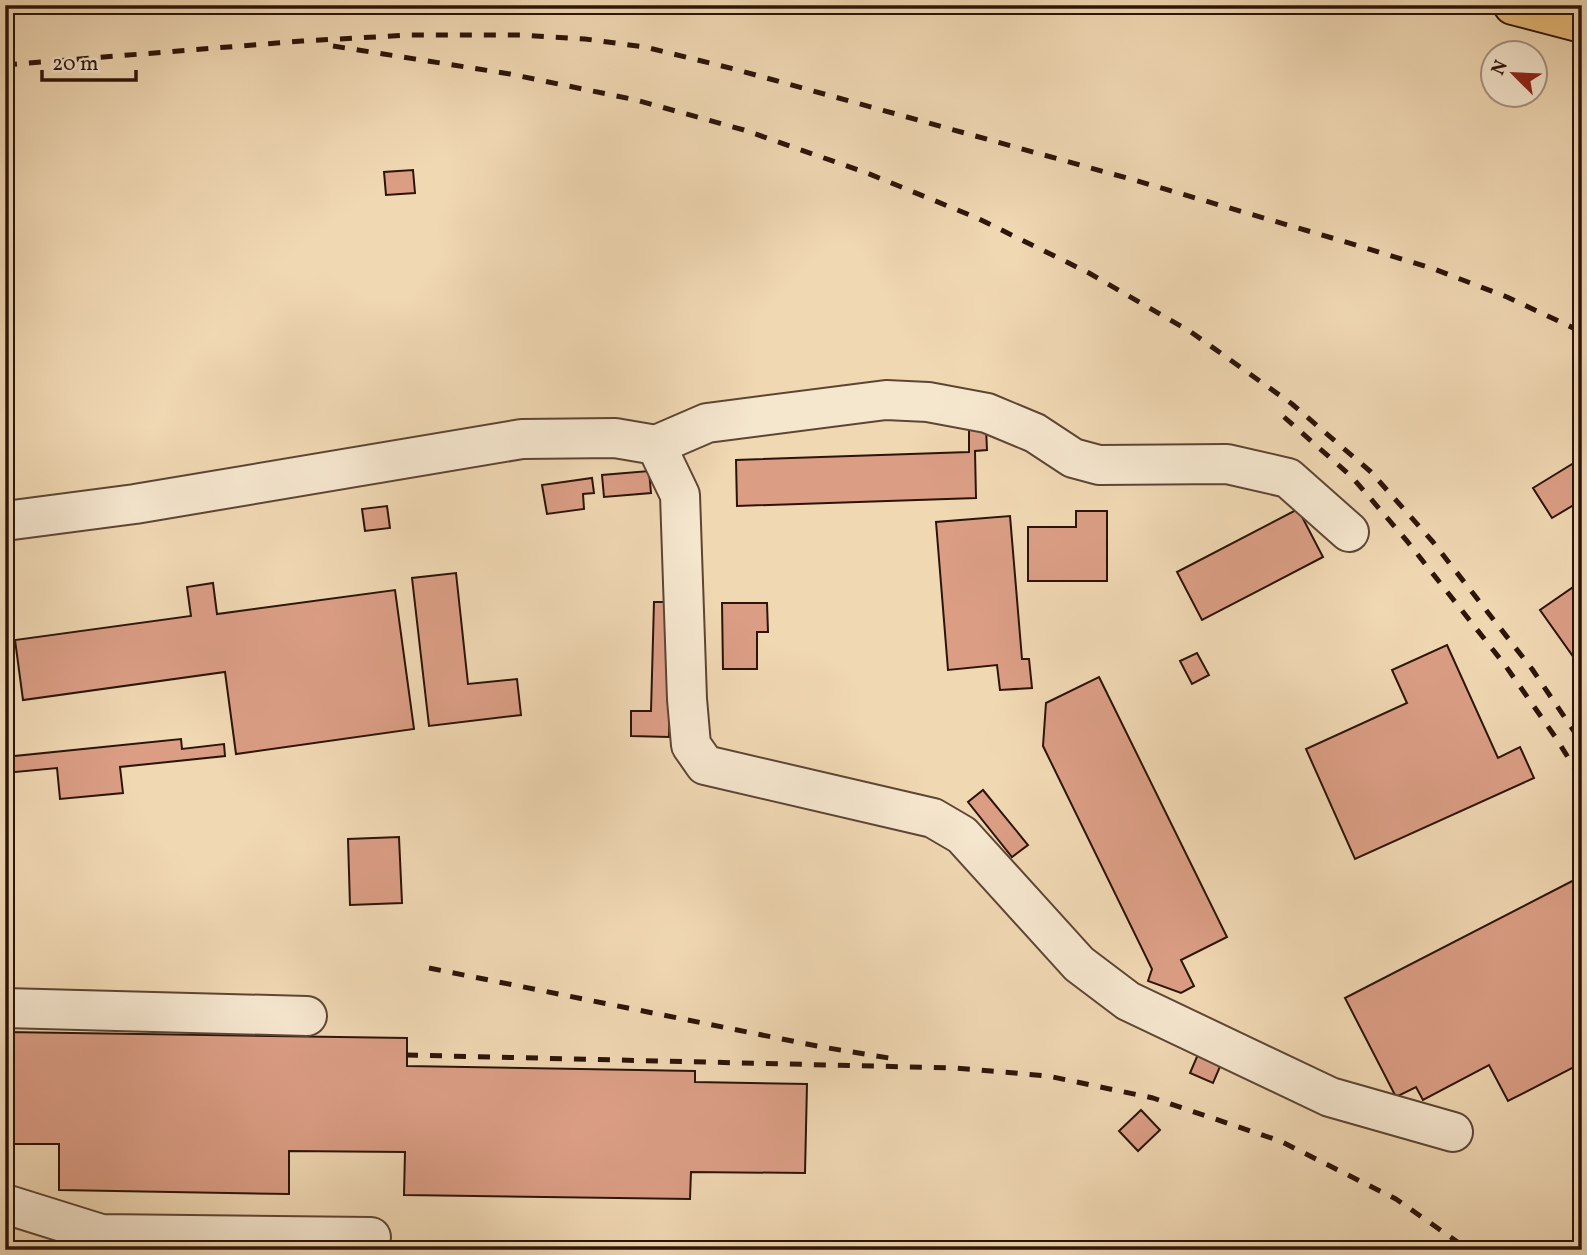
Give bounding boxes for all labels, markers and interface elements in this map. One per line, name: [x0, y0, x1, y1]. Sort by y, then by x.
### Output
scale bar: [42, 38, 136, 82]
north arrow: [1478, 38, 1548, 108]
text: 20 m: [52, 50, 98, 79]
text: N: [1486, 56, 1515, 79]

